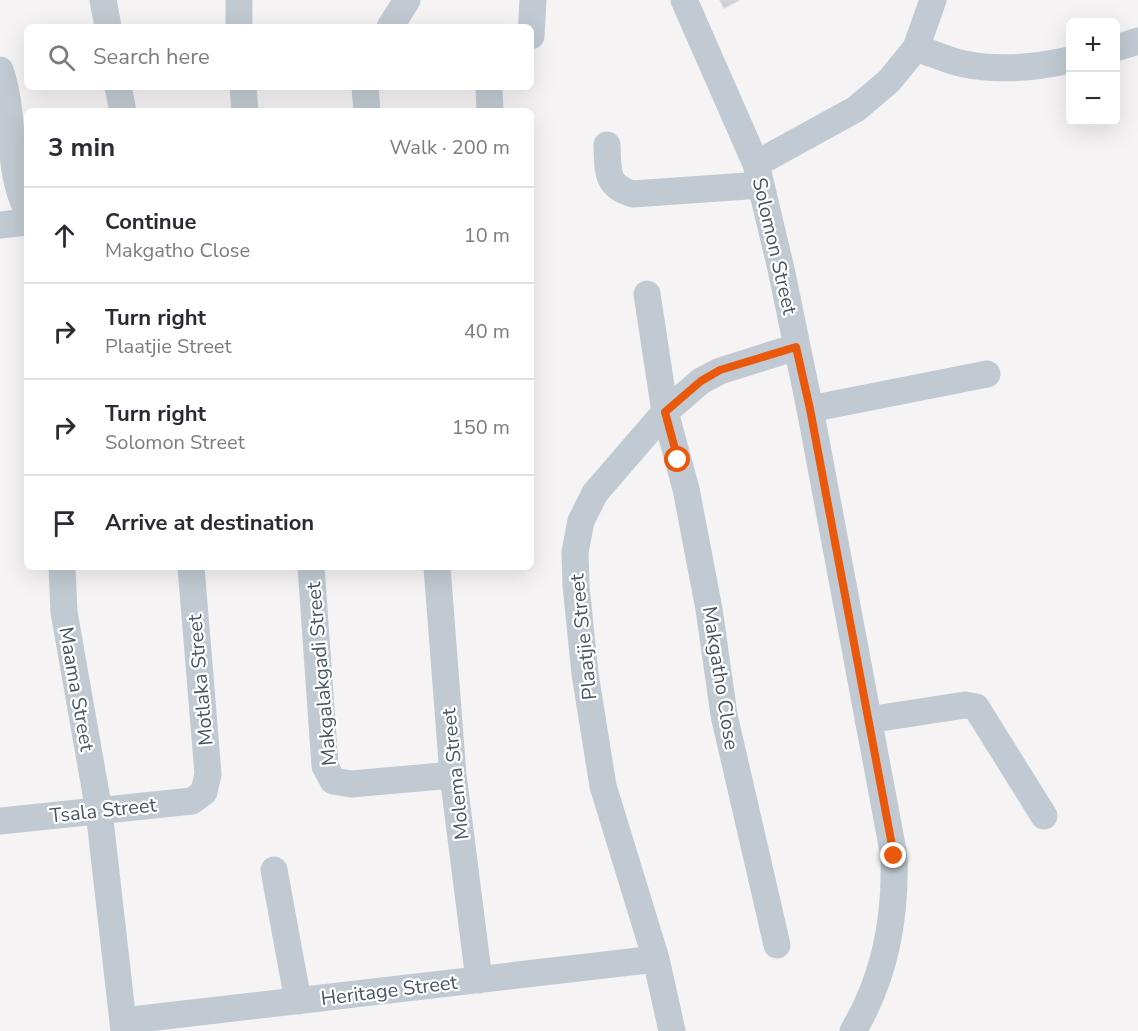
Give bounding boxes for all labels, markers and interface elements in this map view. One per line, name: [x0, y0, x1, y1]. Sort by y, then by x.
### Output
map controls: [1066, 18, 1120, 126]
button: +: [1066, 18, 1120, 72]
search box: [24, 24, 534, 90]
icon: search: [45, 41, 78, 74]
text: Search here: [93, 42, 210, 72]
button: −: [1066, 72, 1120, 126]
text: 3 min: [48, 130, 115, 165]
text: Walk · 200 m: [390, 134, 510, 161]
street label: Solomon Street: [746, 175, 804, 318]
text: Continue: [105, 207, 196, 237]
icon: ahead: [48, 219, 81, 252]
text: 10 m: [464, 222, 510, 249]
text: Makgatho Close: [105, 237, 250, 264]
text: Turn right: [105, 303, 206, 333]
icon: right: [48, 315, 81, 348]
text: 40 m: [464, 318, 510, 345]
text: Plaatjie Street: [105, 333, 232, 360]
text: Turn right: [105, 399, 206, 429]
icon: right: [48, 411, 81, 444]
text: 150 m: [452, 414, 510, 441]
text: Solomon Street: [105, 429, 245, 456]
route start: [664, 446, 690, 472]
icon: arrive: [48, 507, 81, 540]
text: Arrive at destination: [105, 508, 314, 538]
street label: Plaatjie Street: [563, 572, 604, 701]
street label: Makgalakgadi Street: [300, 580, 343, 767]
street label: Makgatho Close: [696, 604, 745, 752]
street label: Motlaka Street: [181, 612, 220, 747]
street label: Maama Street: [52, 625, 101, 754]
street label: Molema Street: [435, 706, 476, 841]
street label: Tsala Street: [48, 791, 159, 830]
route end: [880, 842, 906, 868]
street label: Heritage Street: [319, 969, 460, 1012]

